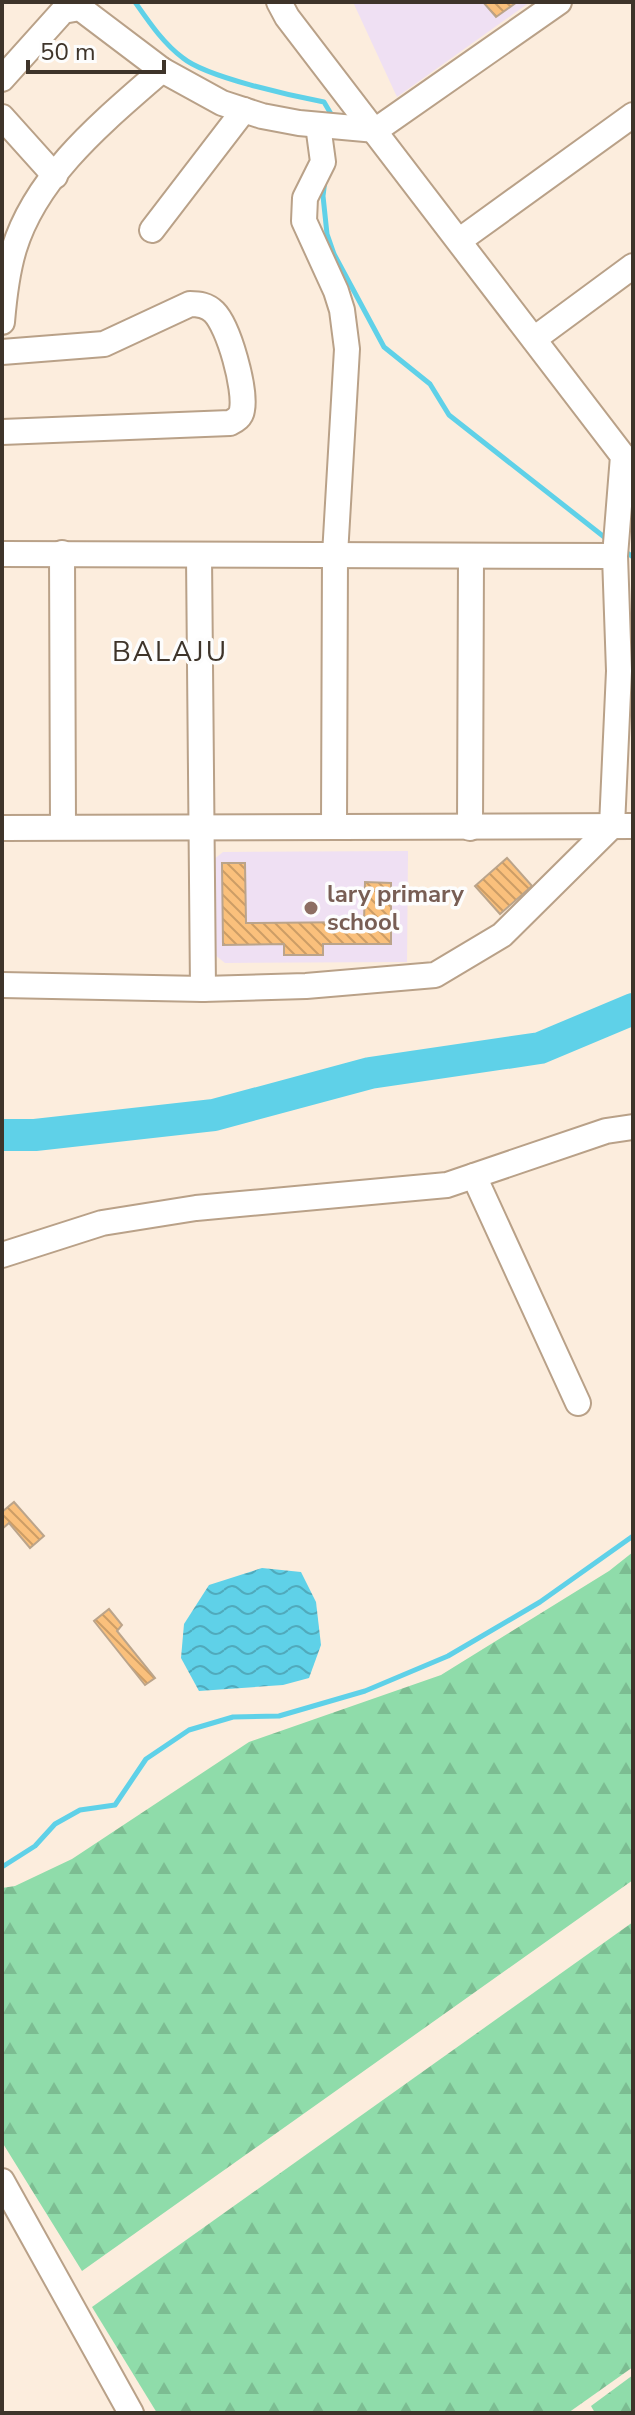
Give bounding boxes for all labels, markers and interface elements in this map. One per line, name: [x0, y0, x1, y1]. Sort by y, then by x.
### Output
scale bar: [28, 24, 164, 74]
text: 50 m: [40, 36, 96, 68]
district label: BALAJU: [112, 633, 228, 671]
place label: lary primary school: [327, 878, 464, 938]
marker: lary primary school: [302, 899, 320, 917]

